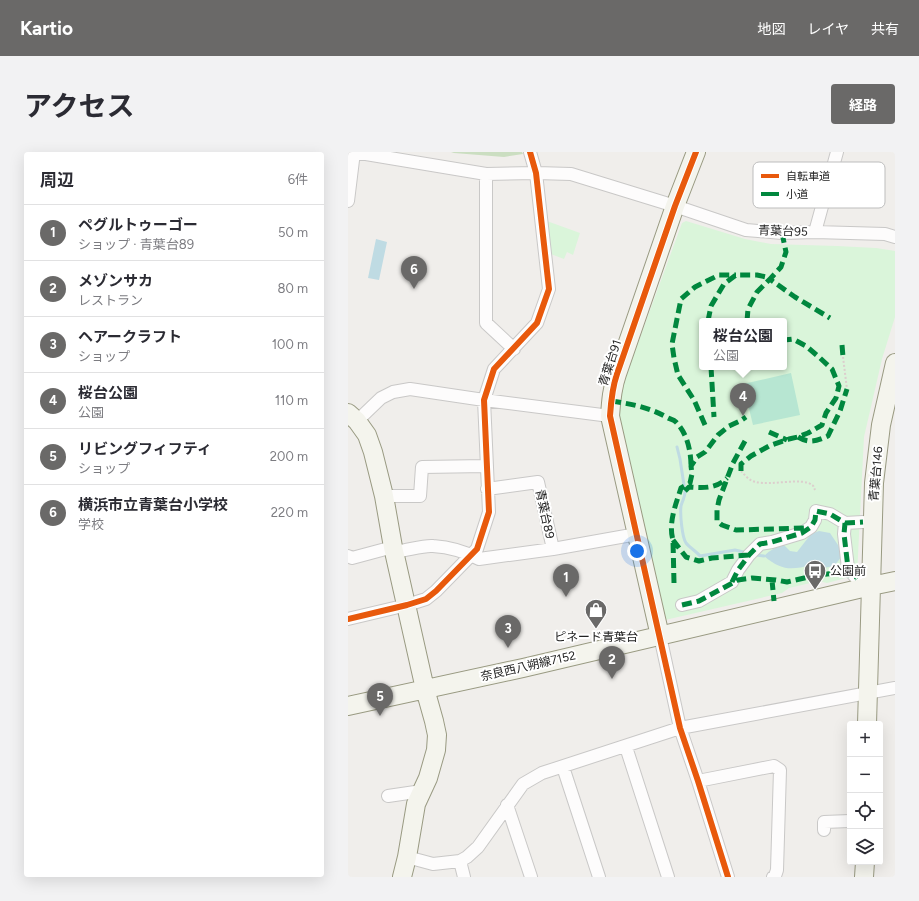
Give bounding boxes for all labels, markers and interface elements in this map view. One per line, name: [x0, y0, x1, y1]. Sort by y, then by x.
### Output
text: Kartio: [20, 17, 73, 40]
text: 地図: [757, 21, 785, 38]
text: レイヤ: [807, 21, 849, 38]
text: 共有: [871, 21, 899, 38]
button: 経路: [831, 84, 895, 124]
text: アクセス: [24, 89, 135, 123]
legend: [753, 162, 885, 208]
text: 周辺: [40, 170, 74, 190]
text: 自転車道: [786, 170, 830, 183]
text: 6件: [288, 172, 308, 187]
text: 小道: [786, 188, 808, 201]
text: ペグルトゥーゴー: [78, 216, 198, 234]
street label: 青葉台95: [758, 223, 808, 239]
text: 1: [50, 225, 56, 240]
text: 50 m: [278, 225, 308, 240]
text: ショップ · 青葉台89: [78, 237, 194, 252]
pin: 6: [401, 256, 427, 289]
text: メゾンサカ: [78, 272, 153, 290]
text: 2: [49, 281, 57, 296]
text: 80 m: [277, 281, 308, 296]
text: レストラン: [78, 293, 143, 308]
popup: [699, 318, 787, 370]
text: 桜台公園: [713, 327, 773, 345]
text: ヘアークラフト: [78, 328, 182, 346]
text: 3: [49, 337, 57, 352]
text: 100 m: [272, 337, 308, 352]
street label: 青葉台91: [596, 338, 624, 388]
text: 公園: [713, 348, 739, 363]
text: ショップ: [78, 349, 130, 364]
pin: 4: [730, 383, 756, 416]
text: 桜台公園: [78, 384, 138, 402]
text: 4: [49, 393, 57, 408]
text: 110 m: [275, 393, 308, 408]
text: 公園: [78, 405, 104, 420]
text: リビングフィフティ: [78, 440, 212, 458]
street label: 青葉台146: [867, 446, 885, 502]
text: 5: [49, 449, 57, 464]
text: 200 m: [270, 449, 308, 464]
text: ショップ: [78, 461, 130, 476]
street label: 青葉台89: [533, 488, 557, 540]
text: 横浜市立青葉台小学校: [78, 496, 228, 514]
text: 6: [49, 505, 57, 520]
text: 220 m: [271, 505, 308, 520]
text: 学校: [78, 517, 104, 532]
your location: [627, 541, 647, 561]
bus stop icon: 公園前: [802, 558, 828, 591]
pin: 1: [553, 564, 579, 597]
place label: 公園前: [830, 564, 866, 578]
shop icon: ピネード青葉台: [583, 597, 609, 630]
pin: 3: [495, 615, 521, 648]
place label: ピネード青葉台: [554, 630, 638, 644]
pin: 2: [599, 646, 625, 679]
street label: 奈良西八朔線7152: [479, 648, 577, 684]
pin: 5: [367, 683, 393, 716]
map controls: [847, 721, 883, 865]
button: +: [847, 721, 883, 757]
button: −: [847, 757, 883, 793]
button: locate: [847, 793, 883, 829]
button: layers: [847, 829, 883, 865]

